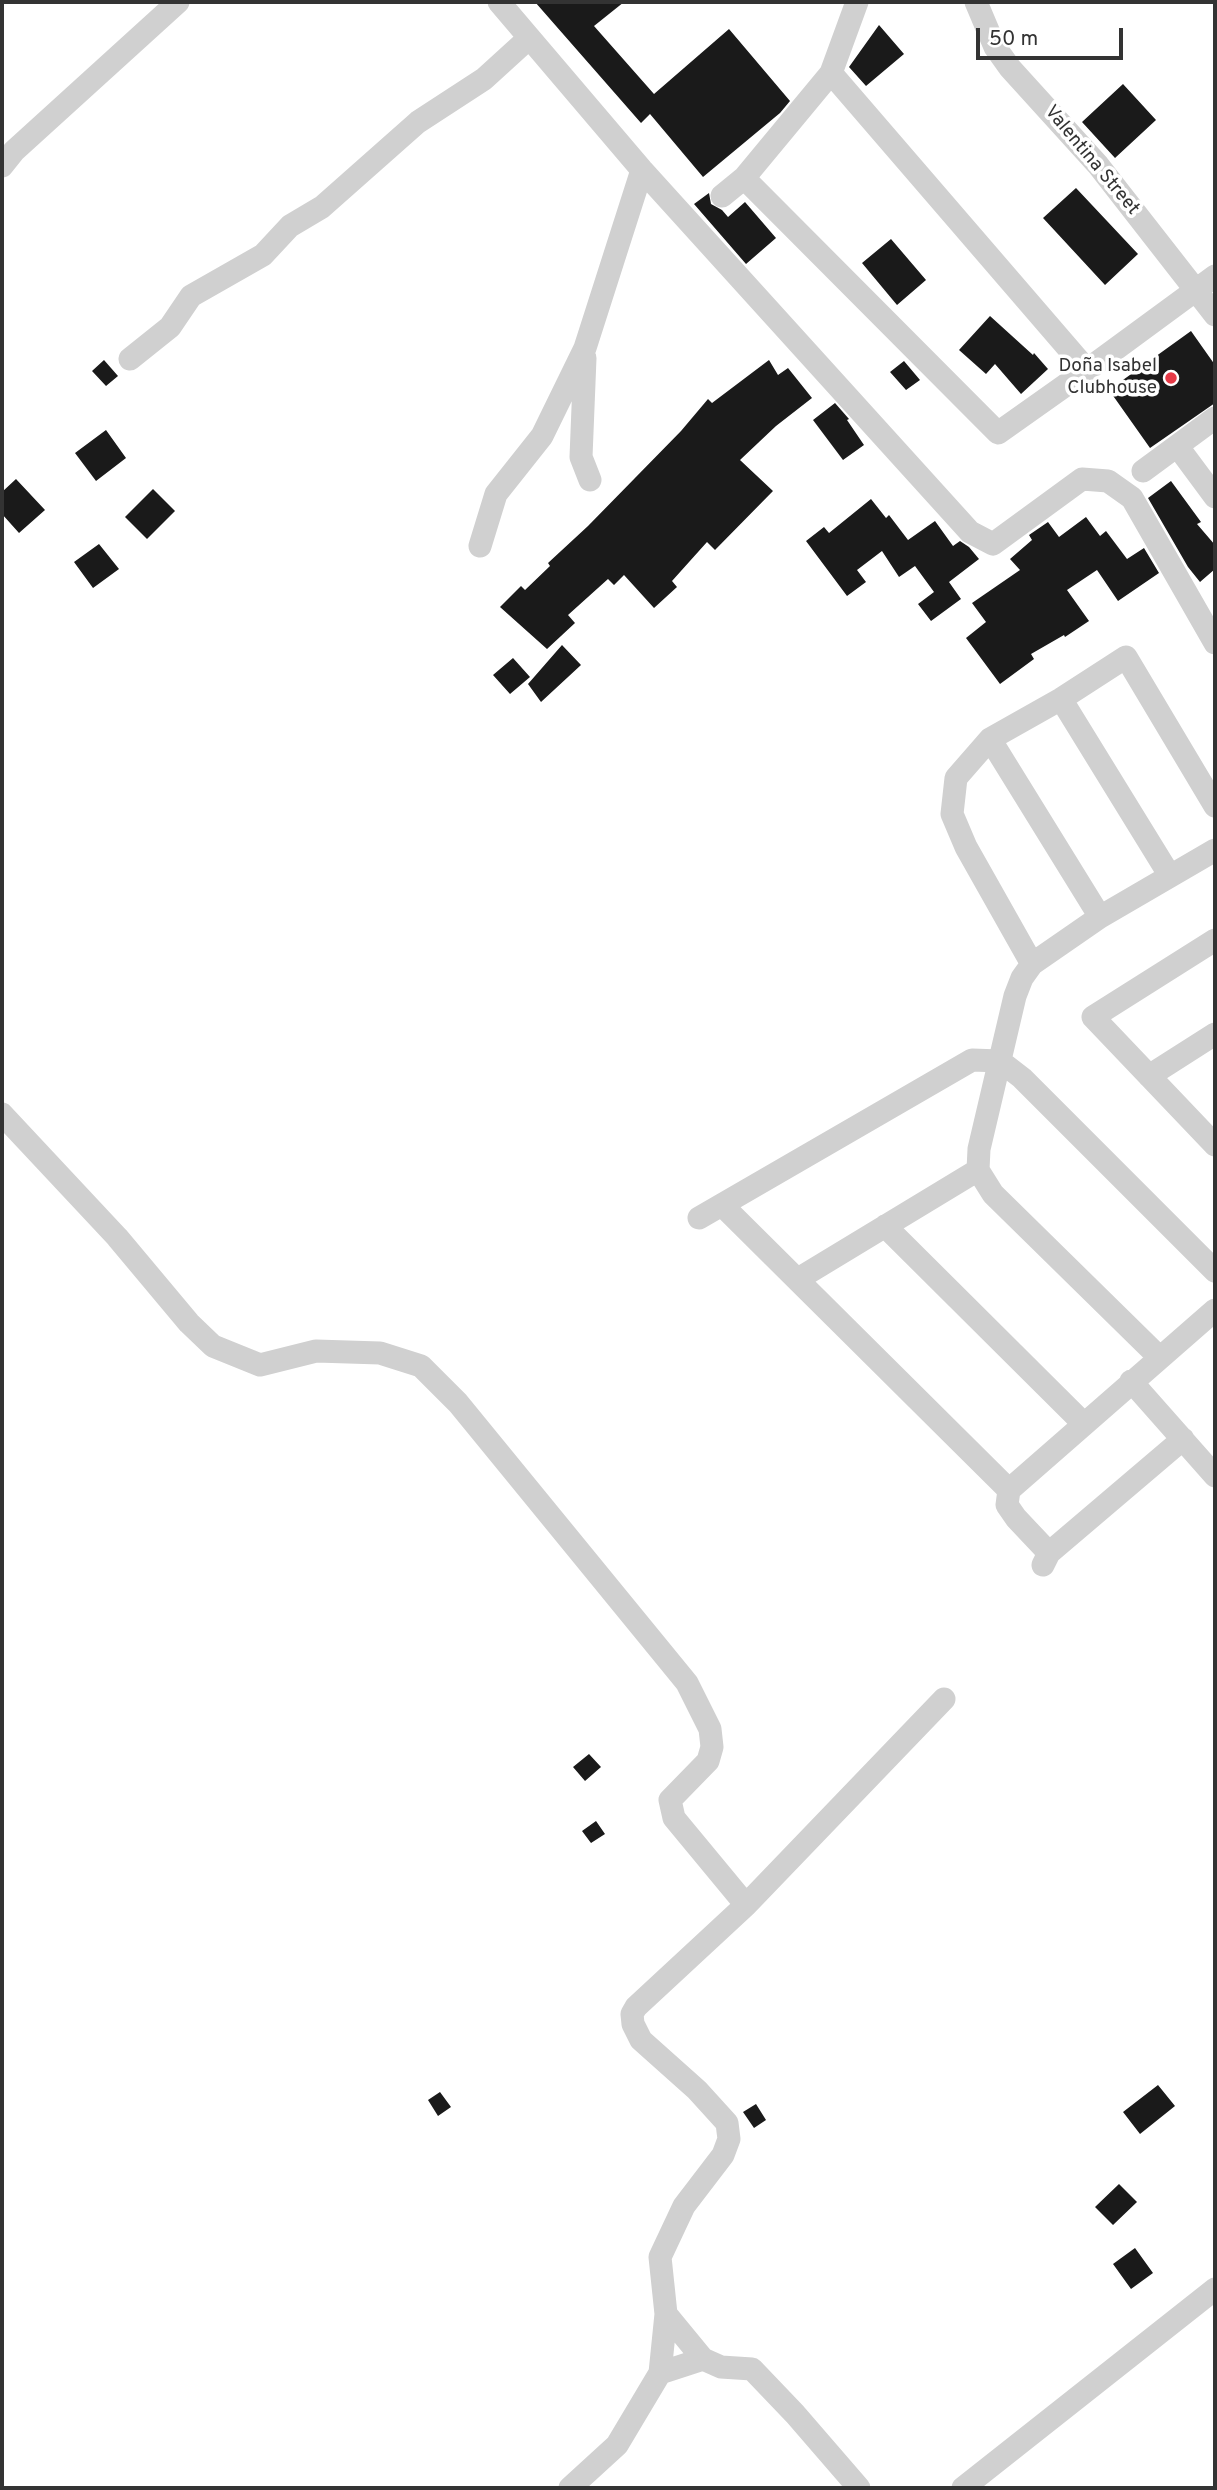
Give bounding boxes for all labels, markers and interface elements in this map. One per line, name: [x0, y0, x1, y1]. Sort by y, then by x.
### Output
scale bar: [979, 14, 1126, 58]
text: 50 m: [989, 26, 1038, 53]
street label: Valentina Street: [1039, 102, 1143, 220]
place label: Doña Isabel Clubhouse: [1058, 356, 1157, 400]
marker: Doña Isabel Clubhouse: [1163, 370, 1179, 386]

